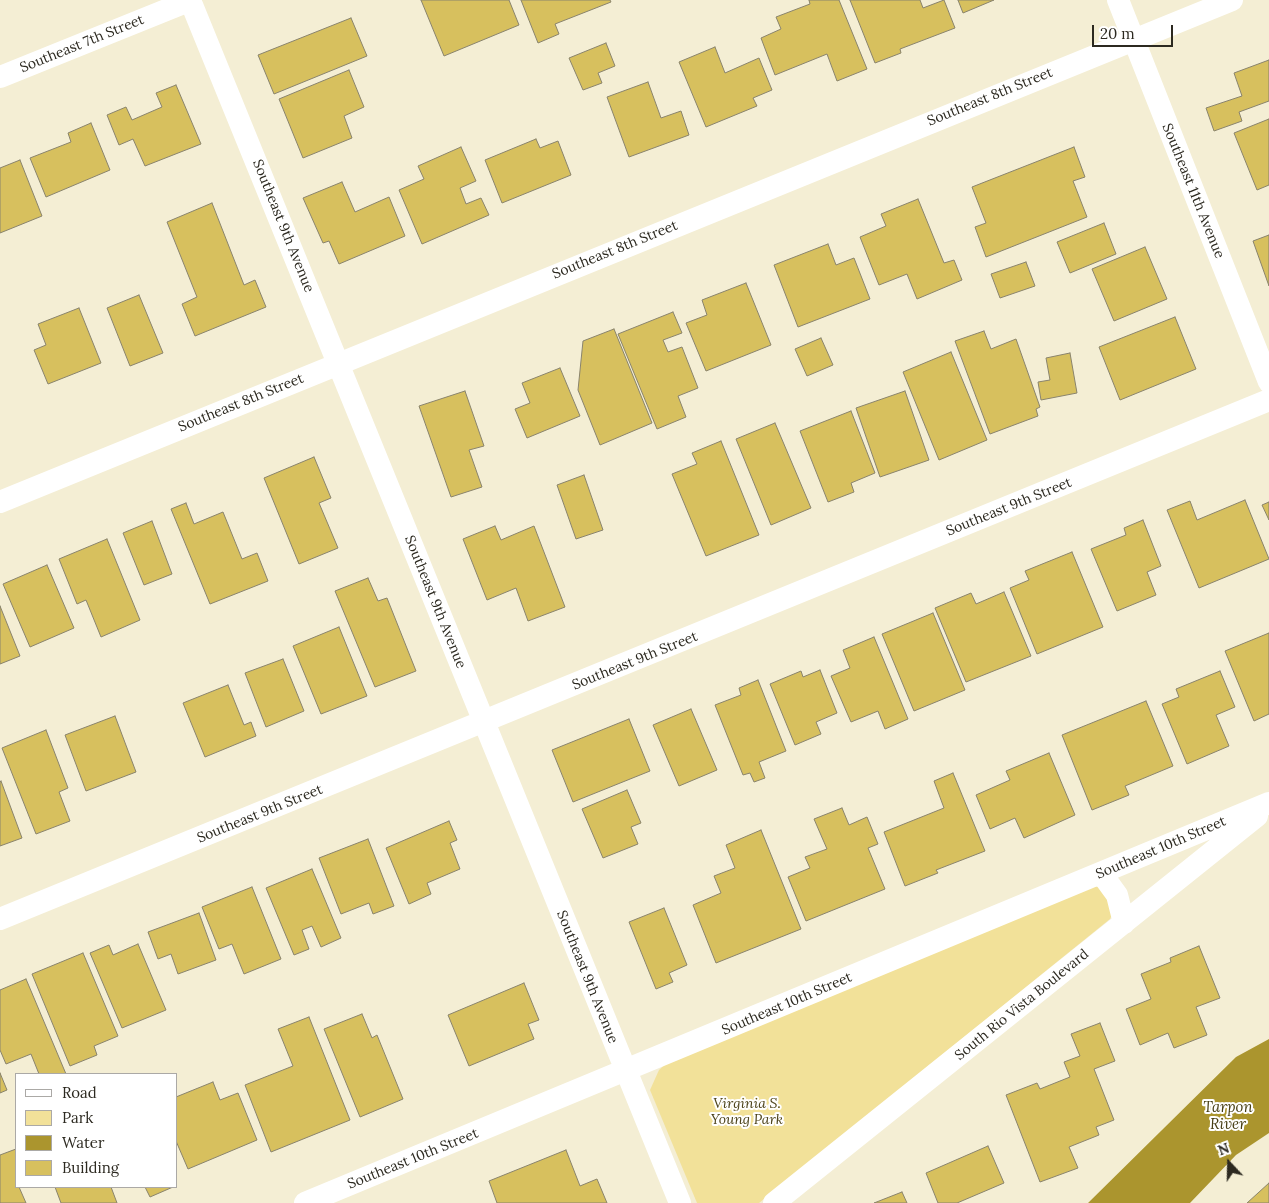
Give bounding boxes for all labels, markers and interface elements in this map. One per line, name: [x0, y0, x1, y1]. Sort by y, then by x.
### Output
street label: Southeast 7th Street: [18, 11, 146, 77]
scale bar: [1094, 15, 1175, 47]
text: 20 m: [1100, 24, 1135, 43]
street label: Southeast 8th Street: [925, 64, 1055, 130]
street label: Southeast 11th Avenue: [1158, 121, 1228, 261]
street label: Southeast 9th Avenue: [249, 157, 317, 295]
street label: Southeast 8th Street: [550, 217, 680, 283]
street label: Southeast 8th Street: [176, 370, 306, 436]
street label: Southeast 9th Street: [944, 474, 1074, 540]
street label: Southeast 9th Avenue: [401, 533, 469, 671]
street label: Southeast 9th Street: [570, 628, 700, 694]
street label: Southeast 9th Street: [195, 781, 325, 847]
street label: Southeast 10th Street: [1093, 813, 1229, 883]
street label: Southeast 9th Avenue: [553, 908, 621, 1046]
street label: South Rio Vista Boulevard: [952, 946, 1092, 1064]
street label: Southeast 10th Street: [719, 969, 855, 1039]
legend: [15, 1073, 178, 1188]
text: Road: [62, 1083, 97, 1102]
park label: Virginia S. Young Park: [711, 1096, 783, 1128]
water label: Tarpon River: [1203, 1099, 1253, 1134]
text: Park: [62, 1108, 93, 1127]
street label: Southeast 10th Street: [345, 1125, 481, 1193]
text: Water: [62, 1133, 104, 1152]
north arrow: [1204, 1138, 1254, 1188]
text: N: [1215, 1139, 1232, 1159]
text: Building: [62, 1158, 119, 1177]

